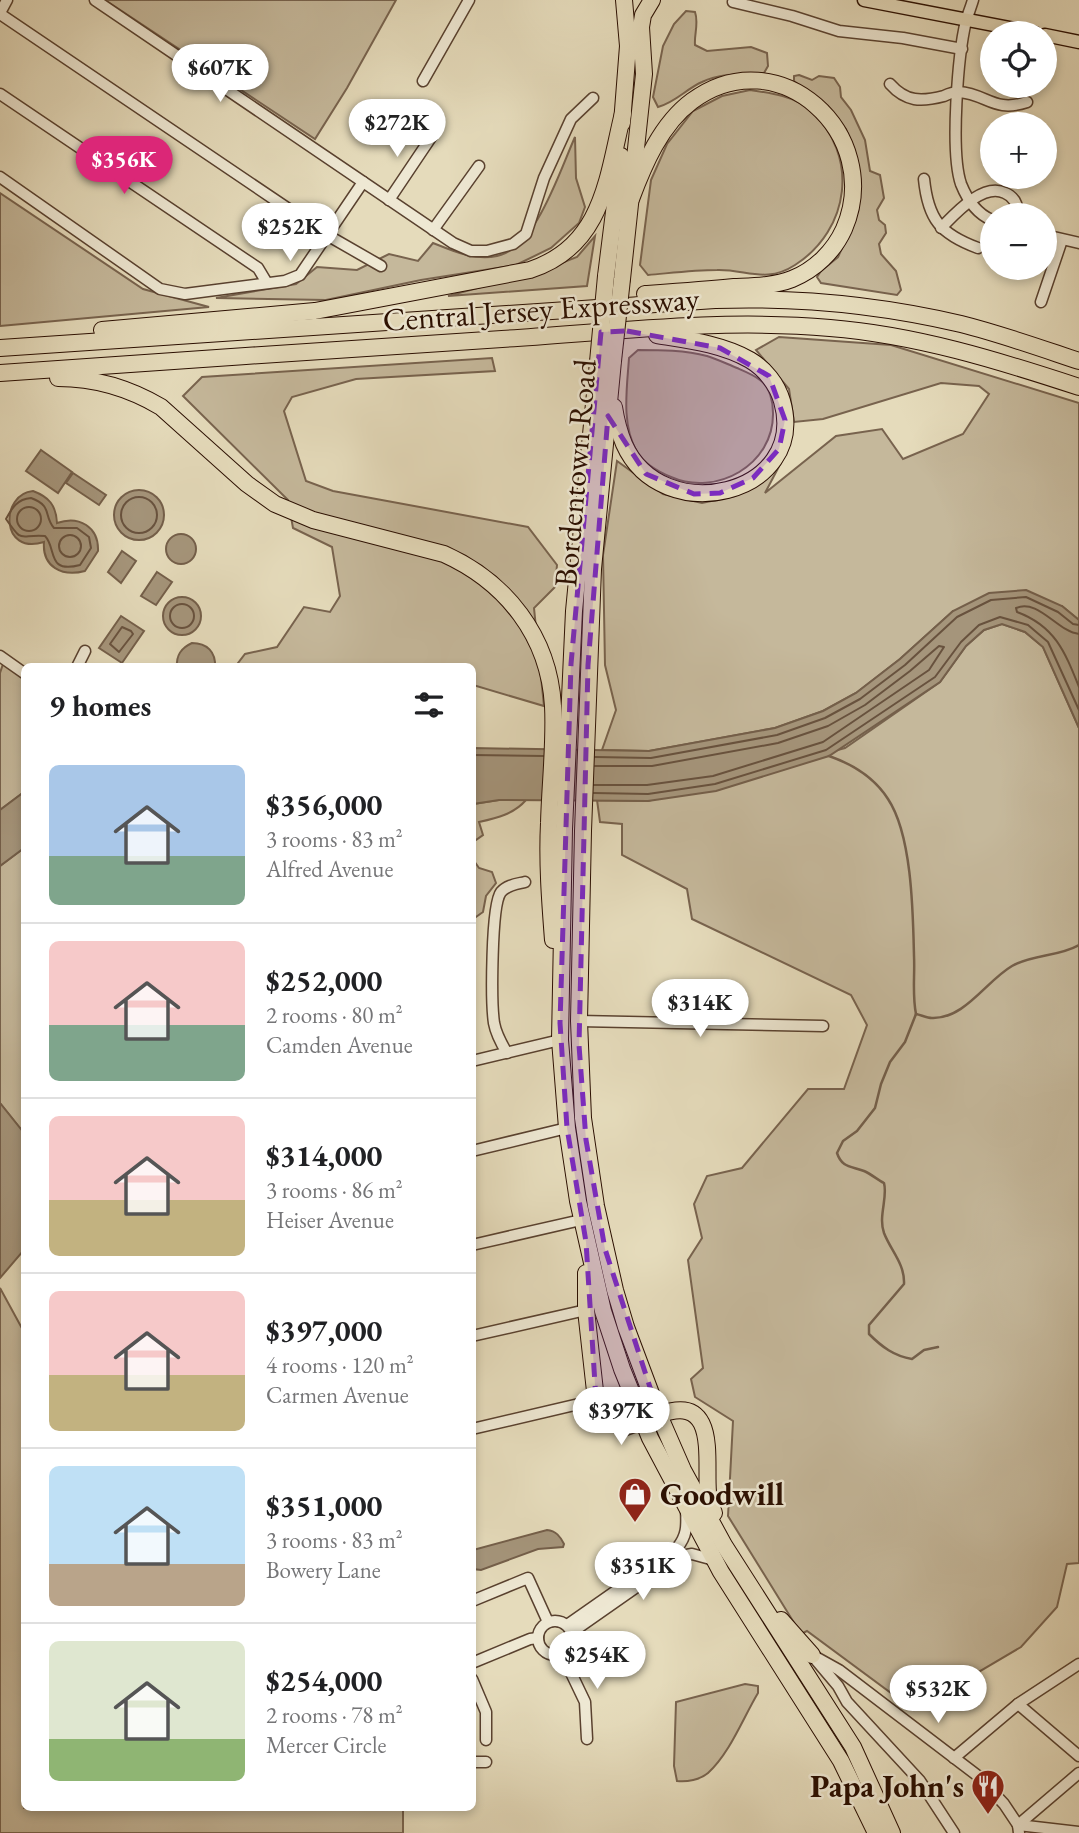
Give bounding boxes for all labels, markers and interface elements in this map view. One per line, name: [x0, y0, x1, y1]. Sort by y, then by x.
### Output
map controls: [980, 21, 1057, 280]
button: locate: [980, 21, 1057, 98]
pin: $607K: [171, 44, 269, 104]
text: $607K: [188, 52, 252, 82]
pin: $272K: [348, 100, 446, 159]
text: $272K: [365, 107, 429, 137]
button: +: [980, 112, 1057, 189]
pin: $356K: [75, 136, 173, 196]
text: $356K: [92, 144, 156, 174]
button: −: [980, 203, 1057, 280]
pin: $252K: [241, 204, 339, 263]
text: $252K: [258, 211, 322, 241]
street label: Central Jersey Expressway: [381, 277, 702, 341]
street label: Bordentown Road: [544, 357, 606, 589]
text: 9 homes: [49, 686, 151, 725]
icon: filters: [410, 686, 448, 724]
text: $356,000: [266, 785, 382, 824]
icon: home: [105, 793, 189, 877]
text: 3 rooms · 83 m²: [266, 824, 403, 854]
text: Alfred Avenue: [266, 854, 393, 884]
text: $252,000: [266, 961, 382, 1000]
icon: home: [105, 969, 189, 1053]
pin: $314K: [651, 979, 749, 1039]
text: $314K: [668, 987, 732, 1017]
text: 2 rooms · 80 m²: [266, 1000, 403, 1030]
text: Camden Avenue: [266, 1030, 413, 1060]
text: $314,000: [266, 1136, 382, 1175]
icon: home: [105, 1144, 189, 1228]
text: 3 rooms · 86 m²: [266, 1175, 403, 1205]
text: Heiser Avenue: [266, 1205, 394, 1235]
text: $397,000: [266, 1311, 382, 1350]
icon: home: [105, 1319, 189, 1403]
text: 4 rooms · 120 m²: [266, 1350, 414, 1380]
text: Carmen Avenue: [266, 1380, 409, 1410]
pin: $397K: [572, 1388, 670, 1447]
text: $397K: [589, 1395, 653, 1425]
place label: Goodwill: [660, 1473, 784, 1515]
shop icon: Goodwill: [616, 1475, 654, 1524]
text: $351,000: [266, 1486, 382, 1525]
icon: home: [105, 1494, 189, 1578]
text: 3 rooms · 83 m²: [266, 1525, 403, 1555]
pin: $351K: [594, 1542, 692, 1602]
text: $351K: [611, 1550, 675, 1580]
text: Bowery Lane: [266, 1555, 381, 1585]
pin: $254K: [548, 1632, 646, 1691]
text: $254K: [565, 1639, 629, 1669]
text: $254,000: [266, 1661, 382, 1700]
pin: $532K: [889, 1666, 987, 1725]
icon: home: [105, 1669, 189, 1753]
text: $532K: [906, 1673, 970, 1703]
text: 2 rooms · 78 m²: [266, 1700, 403, 1730]
text: Mercer Circle: [266, 1730, 387, 1760]
place label: Papa John's: [810, 1765, 964, 1807]
restaurant icon: Papa John's: [969, 1767, 1007, 1816]

